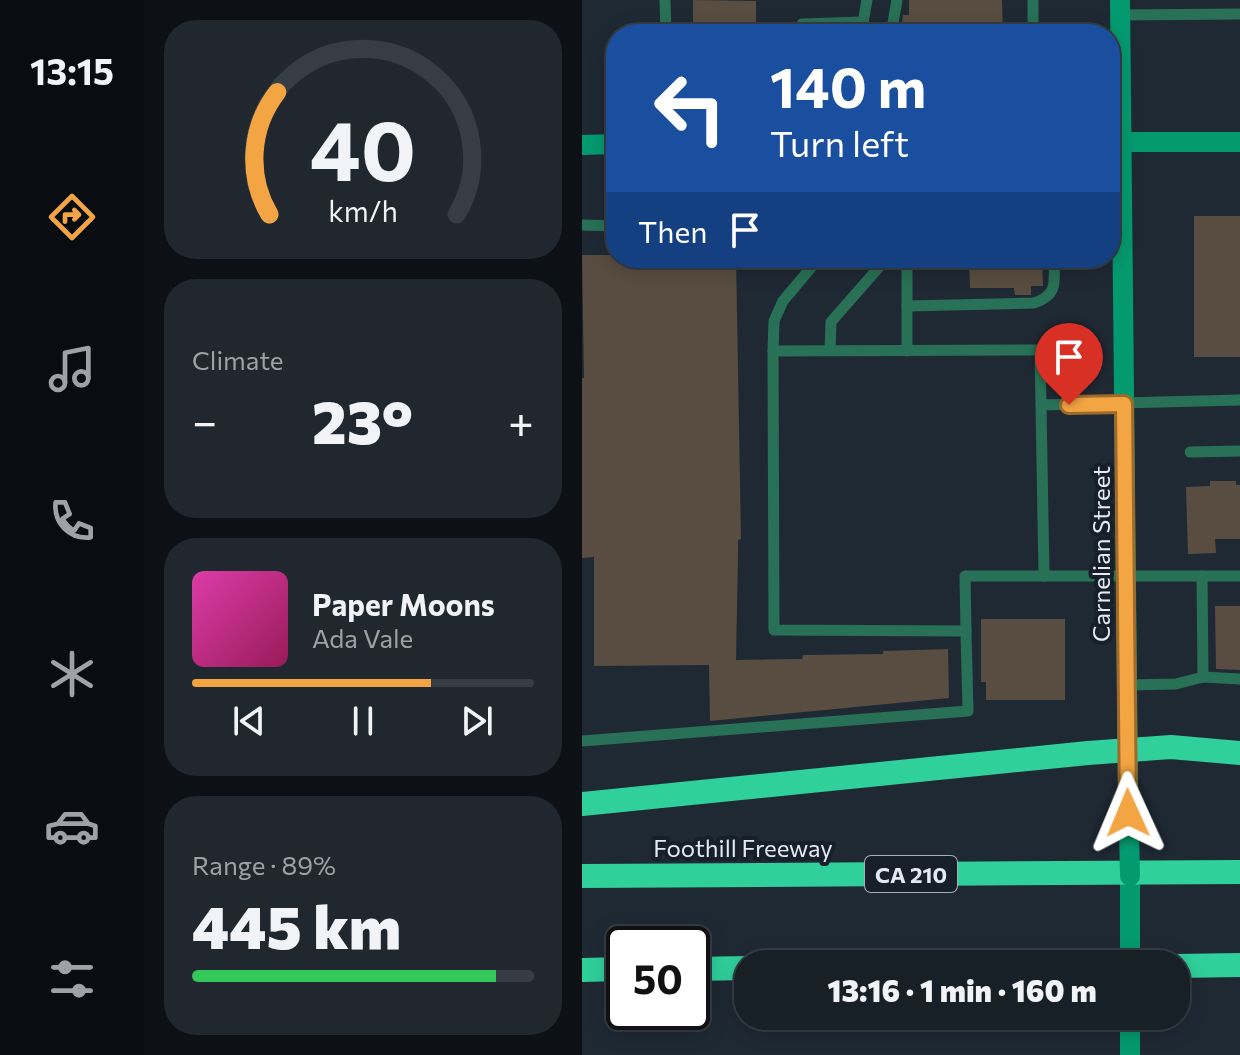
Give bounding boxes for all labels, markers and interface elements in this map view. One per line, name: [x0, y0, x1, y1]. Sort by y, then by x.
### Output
text: 13:15: [30, 48, 114, 92]
text: 140 m: [770, 51, 926, 120]
icon: left: [638, 56, 742, 160]
text: 40: [310, 96, 416, 198]
text: Turn left: [770, 120, 909, 164]
icon: directions: [44, 189, 100, 245]
text: km/h: [328, 194, 398, 229]
icon: arrive: [723, 208, 767, 252]
text: Then: [638, 212, 707, 249]
pin: [1035, 323, 1103, 405]
icon: arrive: [1047, 335, 1091, 379]
icon: music: [44, 341, 100, 397]
text: Climate: [192, 344, 284, 375]
text: 23°: [312, 383, 413, 456]
text: −: [192, 393, 217, 447]
text: +: [508, 393, 534, 447]
street label: Carnelian Street: [1086, 466, 1115, 642]
icon: phone: [44, 493, 100, 549]
text: Paper Moons: [312, 585, 495, 622]
text: Ada Vale: [312, 622, 413, 653]
icon: climate: [44, 646, 100, 702]
icon: previous: [227, 699, 271, 743]
icon: pause: [341, 699, 385, 743]
icon: next: [455, 699, 499, 743]
position arrow: [1086, 771, 1170, 855]
icon: car: [44, 798, 100, 854]
street label: Foothill Freeway: [653, 833, 833, 862]
text: Range · 89%: [192, 849, 336, 880]
road number: CA 210: [865, 856, 957, 892]
text: 445 km: [192, 888, 401, 961]
speed limit sign: 50: [606, 926, 710, 1030]
icon: filters: [44, 951, 100, 1007]
text: 13:16 · 1 min · 160 m: [827, 971, 1097, 1008]

